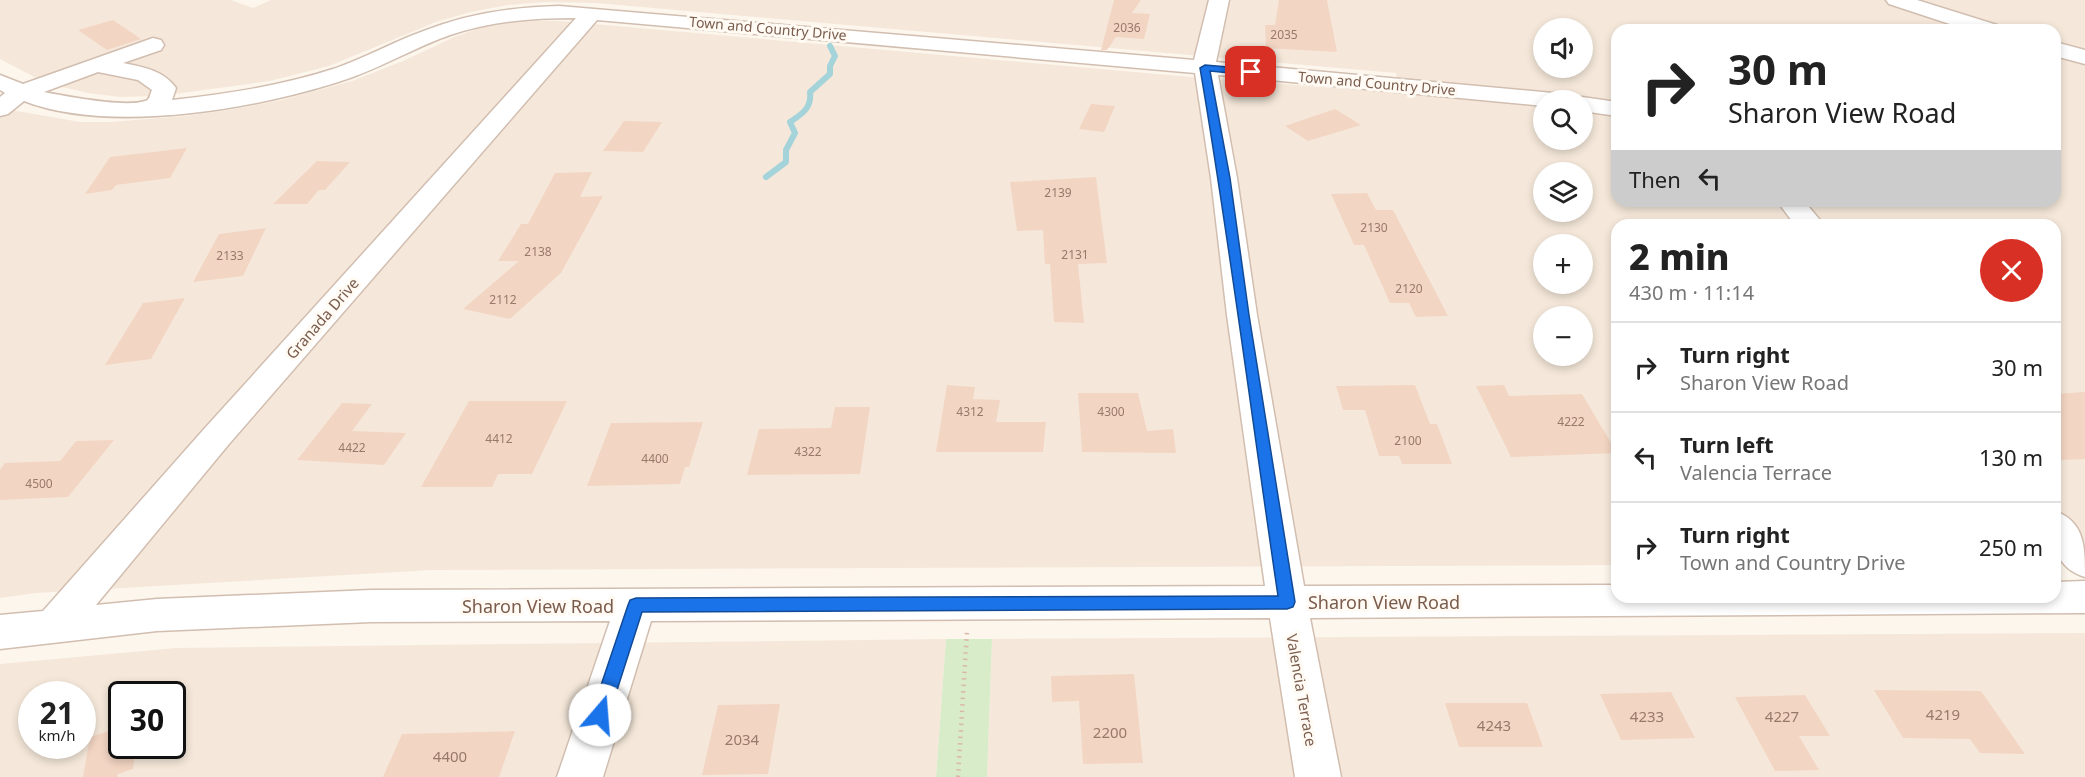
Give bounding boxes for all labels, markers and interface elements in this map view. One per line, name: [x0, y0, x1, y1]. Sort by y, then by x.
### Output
street label: Town and Country Drive: [689, 12, 848, 44]
map controls: [1533, 18, 1593, 366]
button: sound: [1533, 18, 1593, 78]
house number: 2036: [1113, 19, 1141, 36]
house number: 2035: [1270, 26, 1298, 43]
text: 30 m: [1728, 40, 1828, 97]
pin: [1225, 46, 1276, 97]
icon: right: [1629, 48, 1707, 126]
icon: arrive: [1234, 55, 1267, 88]
street label: Town and Country Drive: [1298, 67, 1457, 99]
button: search: [1533, 90, 1593, 150]
text: Sharon View Road: [1728, 94, 1956, 131]
button: layers: [1533, 162, 1593, 222]
icon: left: [1693, 162, 1726, 195]
text: Then: [1629, 164, 1681, 194]
house number: 2139: [1044, 184, 1072, 201]
house number: 2130: [1360, 219, 1388, 236]
text: 2 min: [1629, 232, 1730, 281]
button: +: [1533, 234, 1593, 294]
button: close: [1980, 239, 2043, 302]
house number: 2138: [524, 243, 552, 260]
house number: 2131: [1061, 246, 1089, 263]
house number: 2133: [216, 247, 244, 264]
street label: Granada Drive: [281, 273, 363, 363]
text: 430 m · 11:14: [1629, 279, 1754, 306]
house number: 2120: [1395, 280, 1423, 297]
house number: 2112: [489, 291, 517, 308]
button: −: [1533, 306, 1593, 366]
text: Turn right: [1680, 339, 1790, 369]
icon: right: [1629, 351, 1662, 384]
text: 30 m: [1992, 352, 2043, 382]
text: Sharon View Road: [1680, 369, 1849, 396]
house number: 4312: [956, 403, 984, 420]
house number: 4300: [1097, 403, 1125, 420]
house number: 4222: [1557, 413, 1585, 430]
text: Turn left: [1680, 429, 1774, 459]
house number: 4412: [485, 430, 513, 447]
house number: 2100: [1394, 432, 1422, 449]
house number: 4422: [338, 439, 366, 456]
icon: left: [1629, 441, 1662, 474]
text: 130 m: [1979, 442, 2043, 472]
house number: 4322: [794, 443, 822, 460]
house number: 4400: [641, 450, 669, 467]
text: Valencia Terrace: [1680, 459, 1832, 486]
house number: 4500: [25, 475, 53, 492]
text: Turn right: [1680, 519, 1790, 549]
icon: right: [1629, 531, 1662, 564]
text: 250 m: [1979, 532, 2043, 562]
text: Town and Country Drive: [1680, 549, 1906, 576]
street label: Sharon View Road: [1308, 590, 1460, 614]
street label: Sharon View Road: [462, 594, 614, 618]
street label: Valencia Terrace: [1282, 632, 1322, 748]
speed limit sign: 30: [108, 681, 186, 759]
position arrow: [568, 683, 632, 747]
text: 21: [40, 692, 74, 733]
house number: 4219: [1926, 704, 1960, 724]
house number: 4233: [1630, 706, 1664, 726]
house number: 4227: [1765, 706, 1799, 726]
house number: 4243: [1477, 715, 1511, 735]
house number: 2200: [1093, 722, 1127, 742]
text: km/h: [39, 725, 75, 745]
house number: 2034: [725, 729, 760, 749]
house number: 4400: [433, 746, 467, 766]

